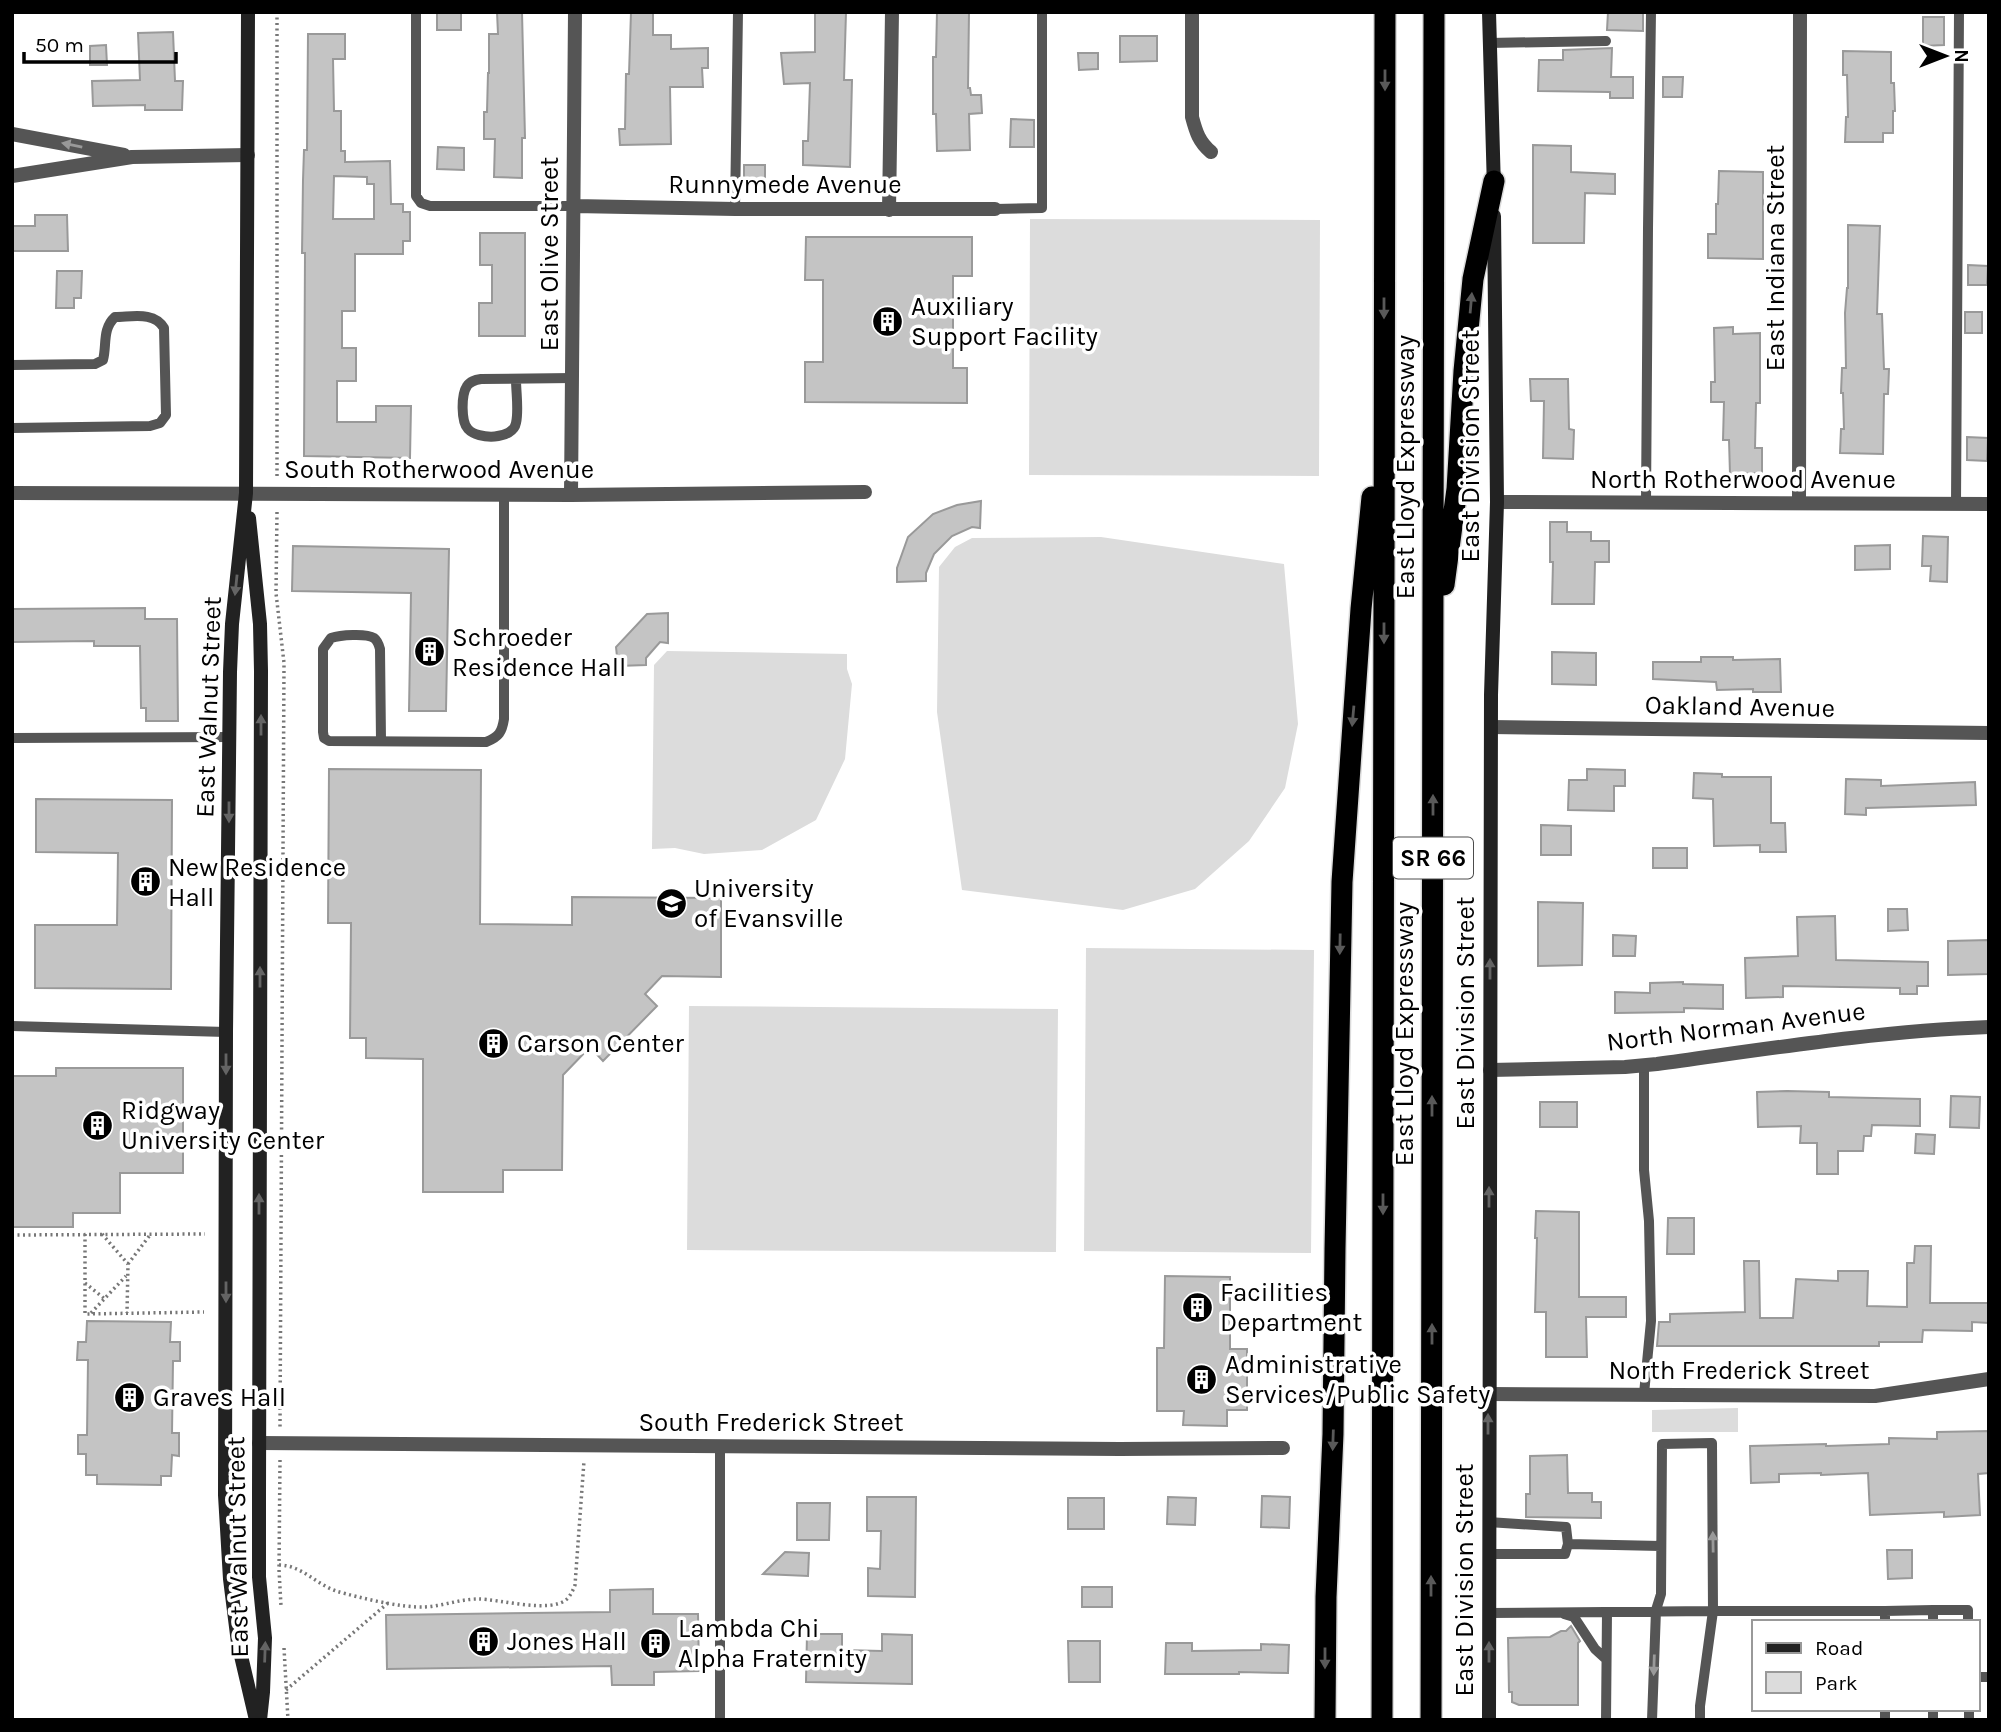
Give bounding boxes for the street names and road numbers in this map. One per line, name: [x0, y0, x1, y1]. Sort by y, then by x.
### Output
street label: East Indiana Street: [1760, 145, 1791, 371]
street label: East Olive Street: [534, 157, 565, 351]
street label: Runnymede Avenue: [668, 169, 902, 200]
street label: East Division Street: [1455, 329, 1486, 563]
street label: East Lloyd Expressway: [1390, 335, 1421, 599]
street label: South Rotherwood Avenue: [284, 454, 594, 485]
street label: North Rotherwood Avenue: [1590, 464, 1896, 495]
street label: East Walnut Street: [189, 596, 228, 818]
street label: Oakland Avenue: [1645, 689, 1835, 724]
road number: SR 66: [1393, 838, 1473, 878]
street label: East Division Street: [1450, 896, 1481, 1130]
street label: East Lloyd Expressway: [1389, 902, 1420, 1166]
street label: North Norman Avenue: [1605, 995, 1867, 1058]
street label: North Frederick Street: [1609, 1355, 1870, 1386]
street label: South Frederick Street: [638, 1407, 904, 1438]
street label: East Walnut Street: [220, 1436, 255, 1658]
street label: East Division Street: [1449, 1463, 1480, 1697]

